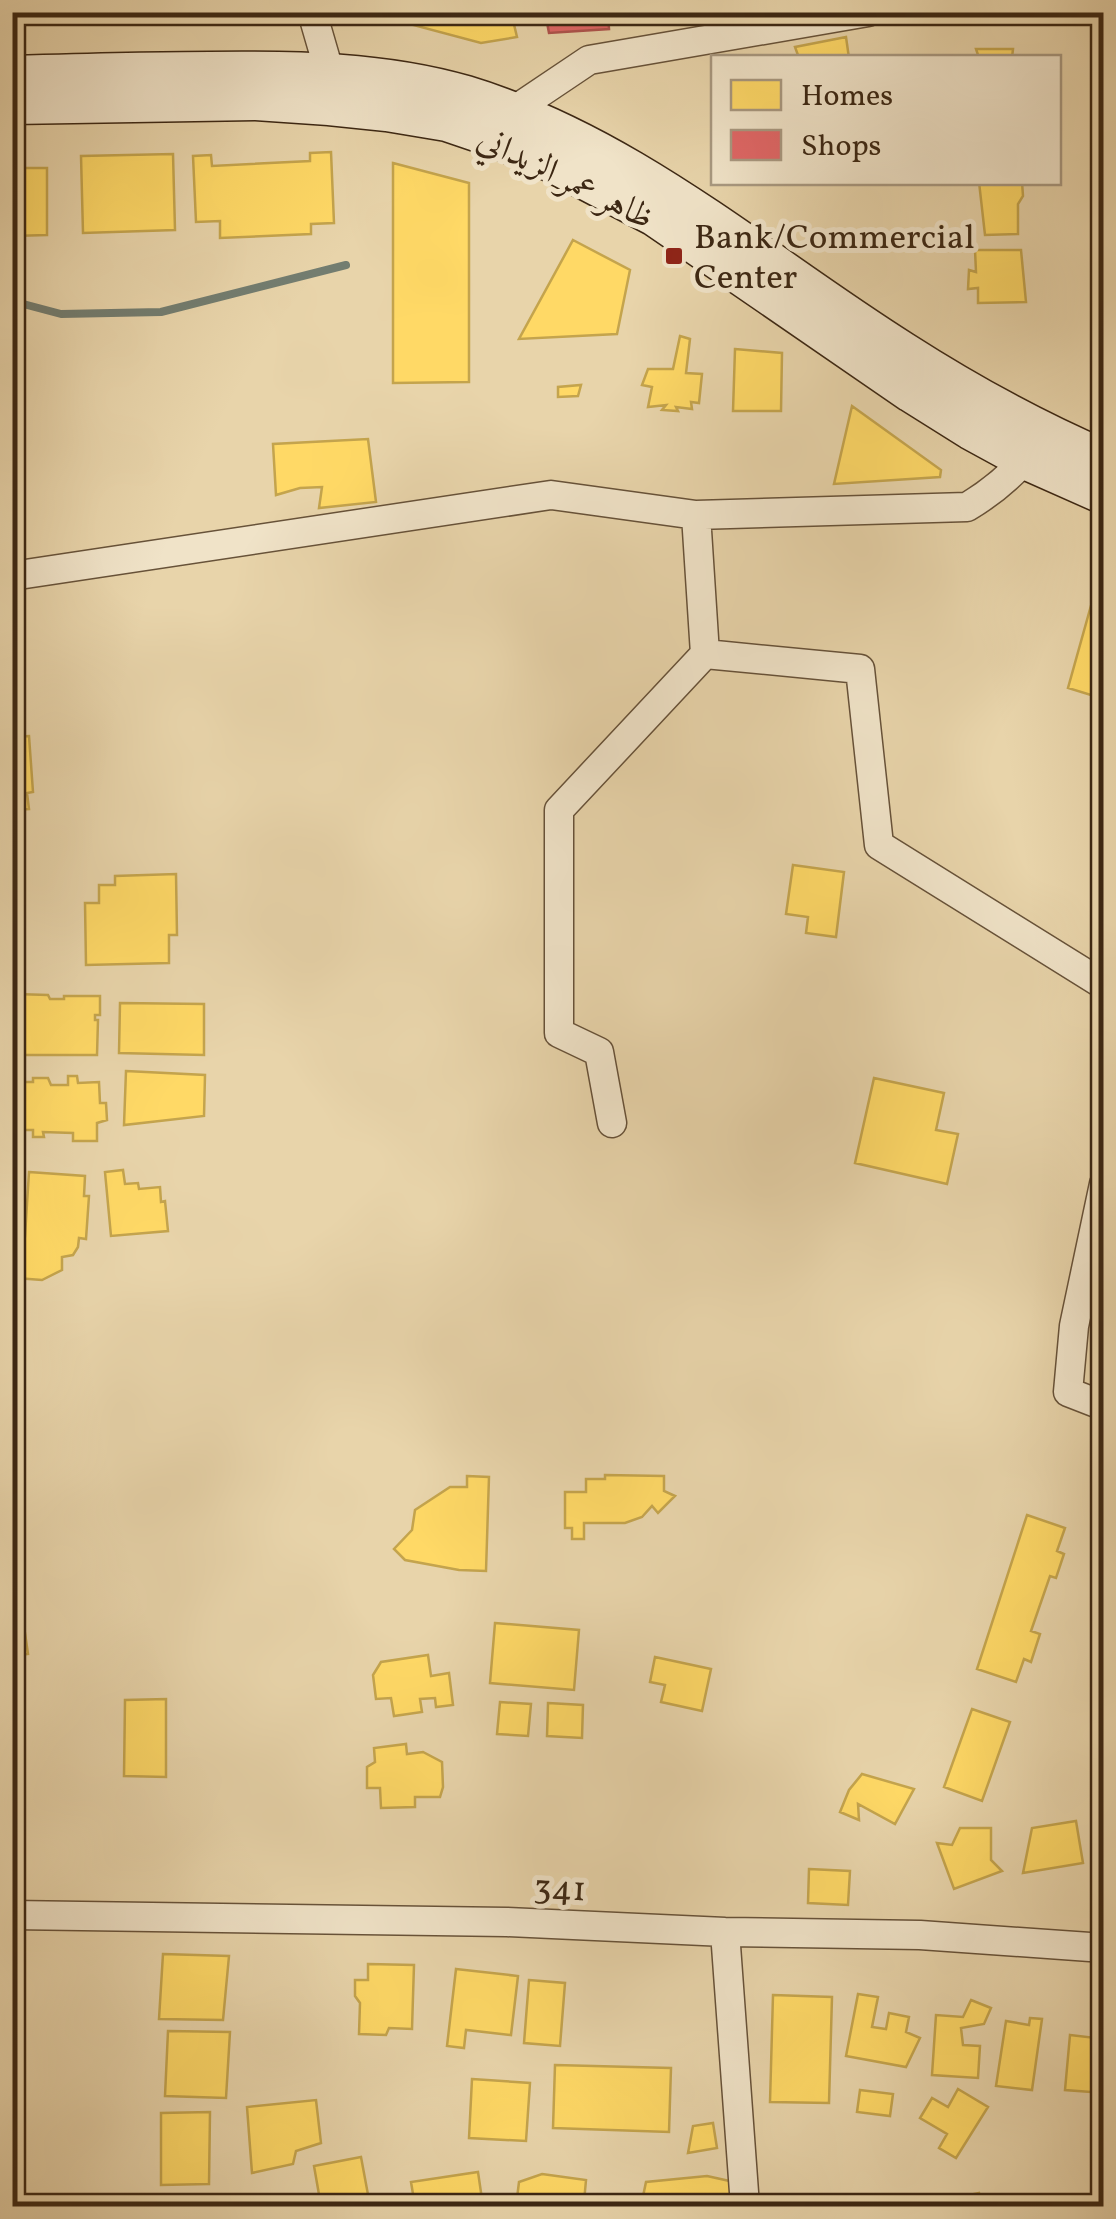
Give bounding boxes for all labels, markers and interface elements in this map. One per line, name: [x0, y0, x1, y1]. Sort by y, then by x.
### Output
legend: [711, 55, 1061, 185]
text: Homes: [801, 76, 893, 118]
street label: ظاهر عمر الزيداني: [468, 116, 661, 245]
text: Shops: [801, 126, 881, 168]
place label: Bank/Commercial Center: [694, 215, 975, 303]
marker: Bank/Commercial Center: [663, 245, 685, 267]
street label: 341: [532, 1865, 587, 1915]

